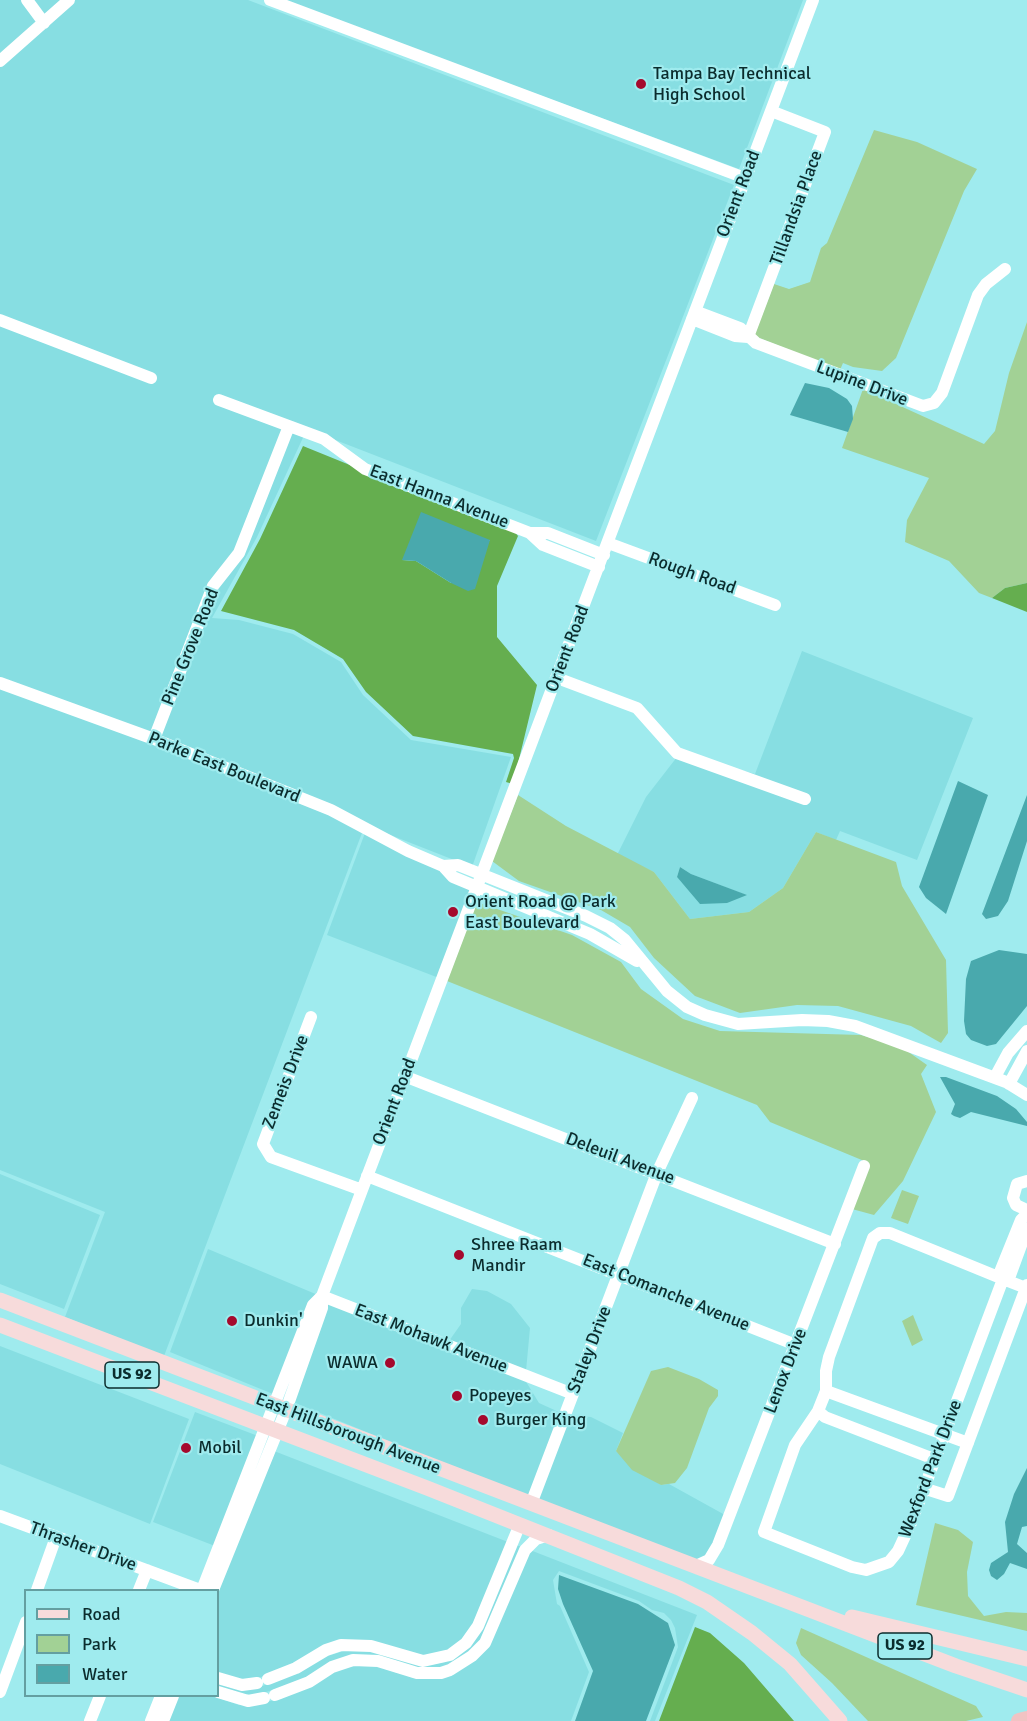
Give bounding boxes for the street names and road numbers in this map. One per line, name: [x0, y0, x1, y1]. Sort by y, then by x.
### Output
street label: Orient Road: [713, 148, 765, 240]
street label: Tillandsia Place: [766, 148, 828, 268]
street label: Lupine Drive: [813, 357, 911, 411]
street label: East Hanna Avenue: [366, 460, 512, 534]
street label: Rough Road: [645, 548, 739, 600]
street label: Pine Grove Road: [158, 585, 224, 709]
street label: Orient Road: [542, 603, 594, 695]
street label: Parke East Boulevard: [145, 728, 303, 808]
street label: Zemeis Drive: [258, 1032, 314, 1132]
street label: Orient Road: [369, 1056, 421, 1148]
street label: Deleuil Avenue: [562, 1128, 678, 1190]
street label: East Comanche Avenue: [579, 1250, 753, 1336]
street label: East Mohawk Avenue: [351, 1300, 511, 1378]
street label: Staley Drive: [563, 1303, 617, 1397]
street label: Lenox Drive: [760, 1325, 812, 1417]
road number: US 92: [105, 1362, 159, 1388]
street label: East Hillsborough Avenue: [252, 1389, 444, 1479]
street label: Wexford Park Drive: [895, 1397, 967, 1541]
street label: Thrasher Drive: [27, 1518, 139, 1576]
road number: US 92: [878, 1633, 932, 1659]

